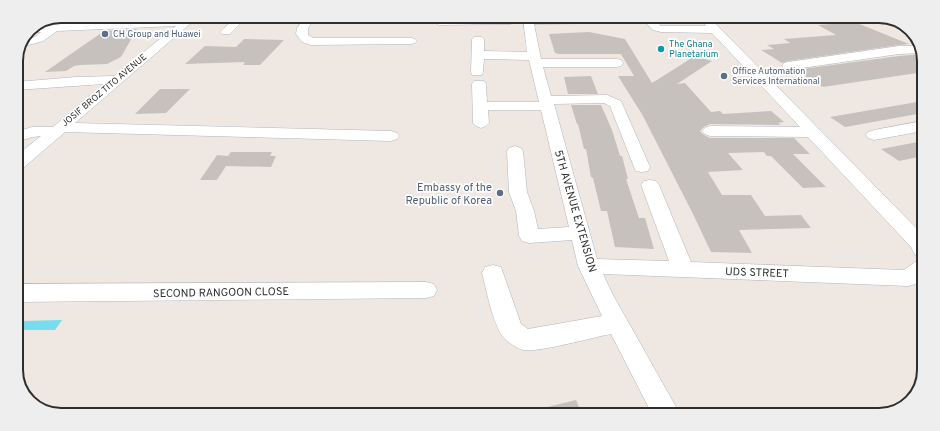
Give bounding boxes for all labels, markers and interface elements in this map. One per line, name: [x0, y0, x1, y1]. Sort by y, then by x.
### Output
marker: CH Group and Huawei: [100, 29, 110, 39]
place label: CH Group and Huawei: [113, 29, 201, 40]
place label: The Ghana Planetarium: [669, 39, 719, 60]
marker: The Ghana Planetarium: [656, 44, 666, 54]
street label: JOSIF BROZ TITO AVENUE: [60, 52, 149, 129]
place label: Office Automation Services International: [732, 66, 820, 87]
marker: Office Automation Services International: [719, 71, 729, 81]
street label: 5TH AVENUE EXTENSION: [551, 148, 599, 274]
place label: Embassy of the Republic of Korea: [406, 181, 492, 208]
marker: Embassy of the Republic of Korea: [495, 188, 505, 198]
street label: UDS STREET: [725, 265, 789, 281]
street label: SECOND RANGOON CLOSE: [153, 285, 289, 301]

